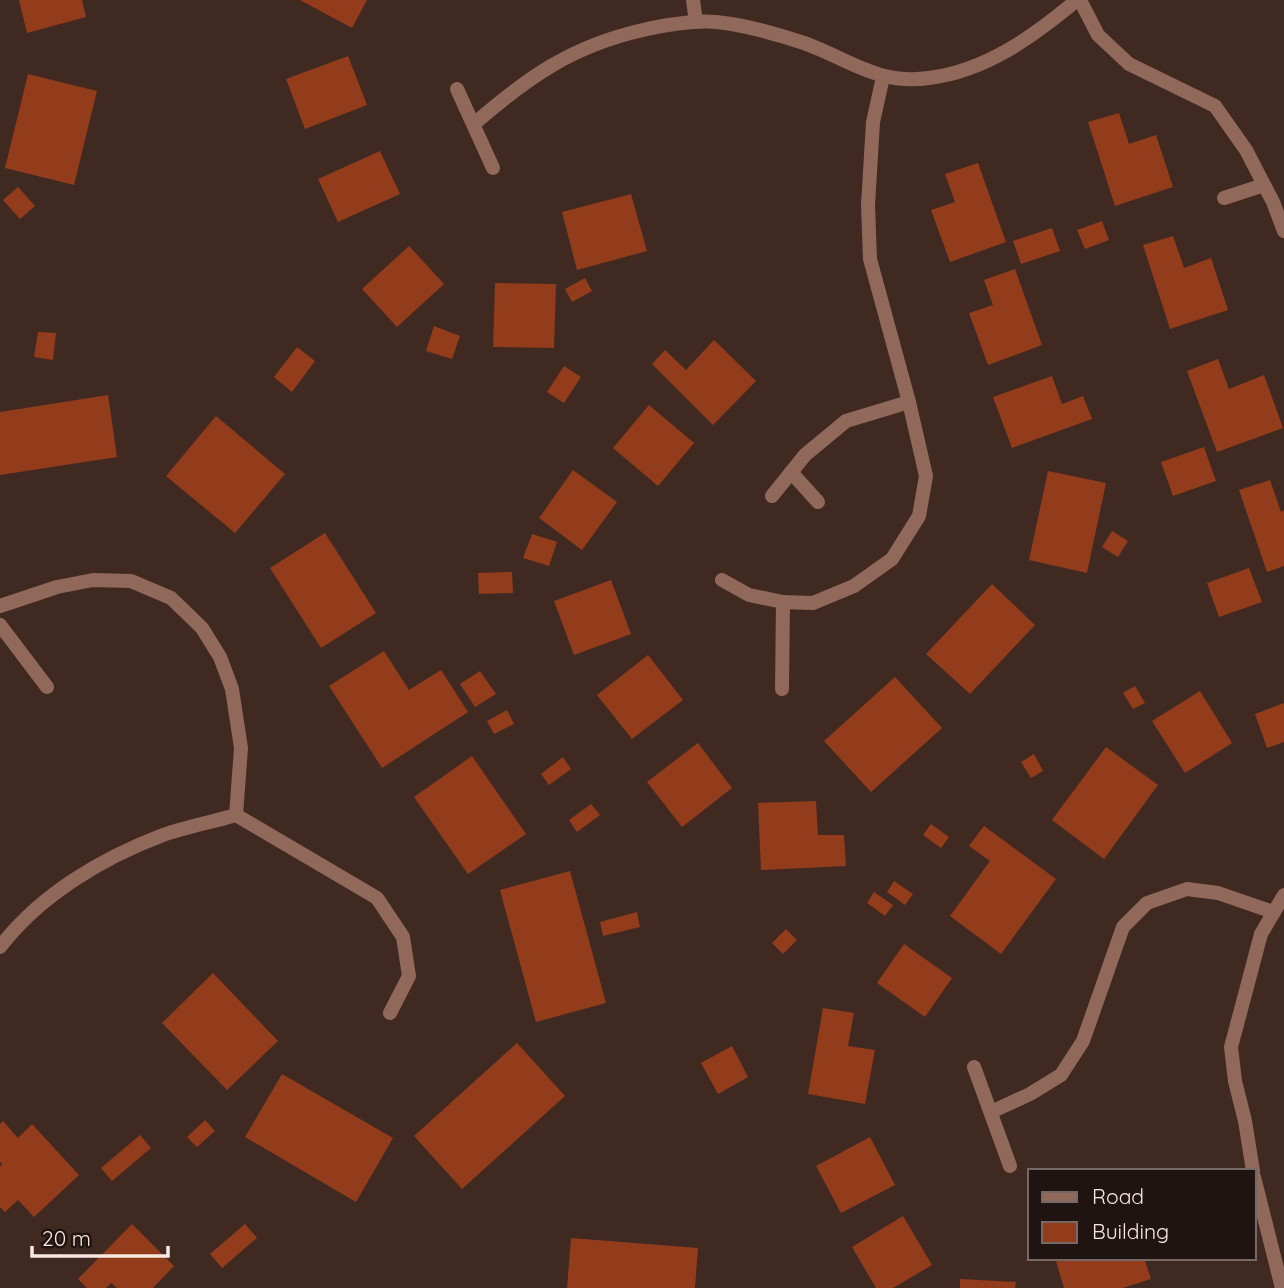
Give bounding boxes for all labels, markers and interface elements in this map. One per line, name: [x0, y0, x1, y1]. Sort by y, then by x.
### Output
legend: [1028, 1169, 1256, 1260]
text: Road: [1092, 1183, 1144, 1209]
scale bar: [32, 1214, 168, 1258]
text: Building: [1092, 1218, 1169, 1244]
text: 20 m: [42, 1225, 91, 1251]

